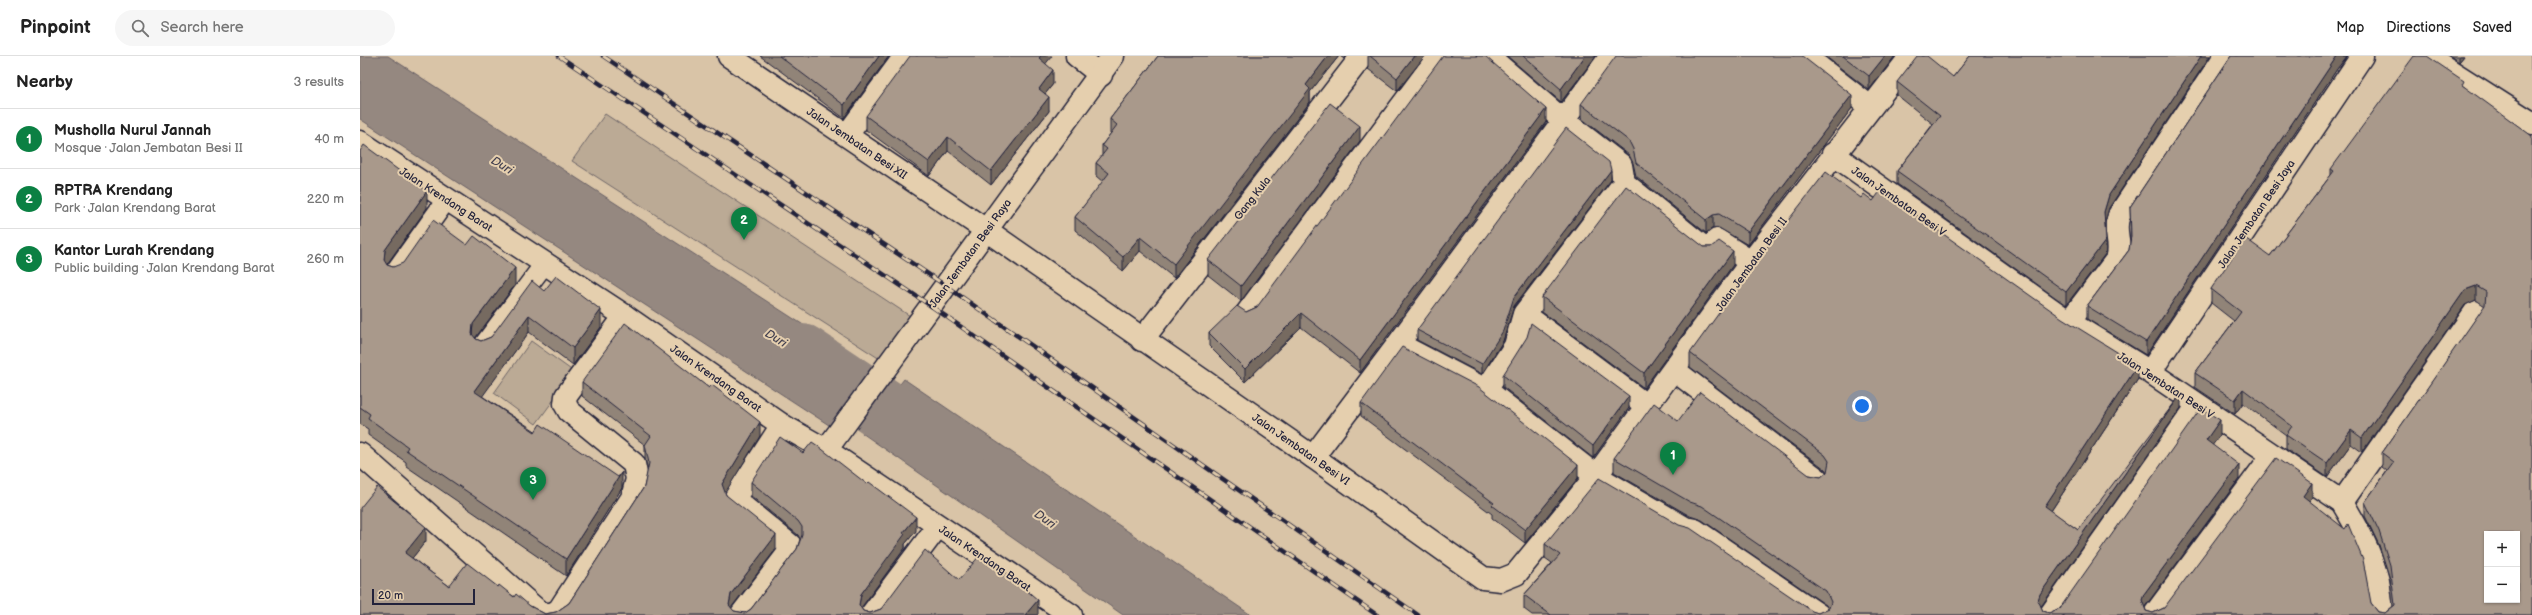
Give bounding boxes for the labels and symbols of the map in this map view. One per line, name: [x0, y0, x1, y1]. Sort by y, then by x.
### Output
street label: Jalan Jembatan Besi XII: [804, 105, 910, 182]
water label: Duri: [488, 153, 516, 178]
street label: Jalan Jembatan Besi Jaya: [2215, 158, 2298, 271]
street label: Jalan Krendang Barat: [397, 164, 495, 235]
street label: Jalan Jembatan Besi V: [1849, 164, 1949, 239]
street label: Gang Kula: [1231, 174, 1273, 223]
street label: Jalan Jembatan Besi Raya: [927, 196, 1014, 310]
pin: 2: [731, 207, 757, 240]
street label: Jalan Jembatan Besi II: [1713, 214, 1790, 314]
water label: Duri: [762, 326, 790, 351]
street label: Jalan Krendang Barat: [668, 342, 764, 415]
street label: Jalan Jembatan Besi V: [2115, 349, 2217, 422]
your location: [1852, 396, 1872, 416]
street label: Jalan Jembatan Besi VI: [1249, 411, 1352, 488]
pin: 1: [1660, 442, 1686, 475]
pin: 3: [520, 467, 546, 500]
water label: Duri: [1031, 507, 1059, 533]
street label: Jalan Krendang Barat: [936, 523, 1034, 594]
scale bar: [372, 587, 475, 606]

